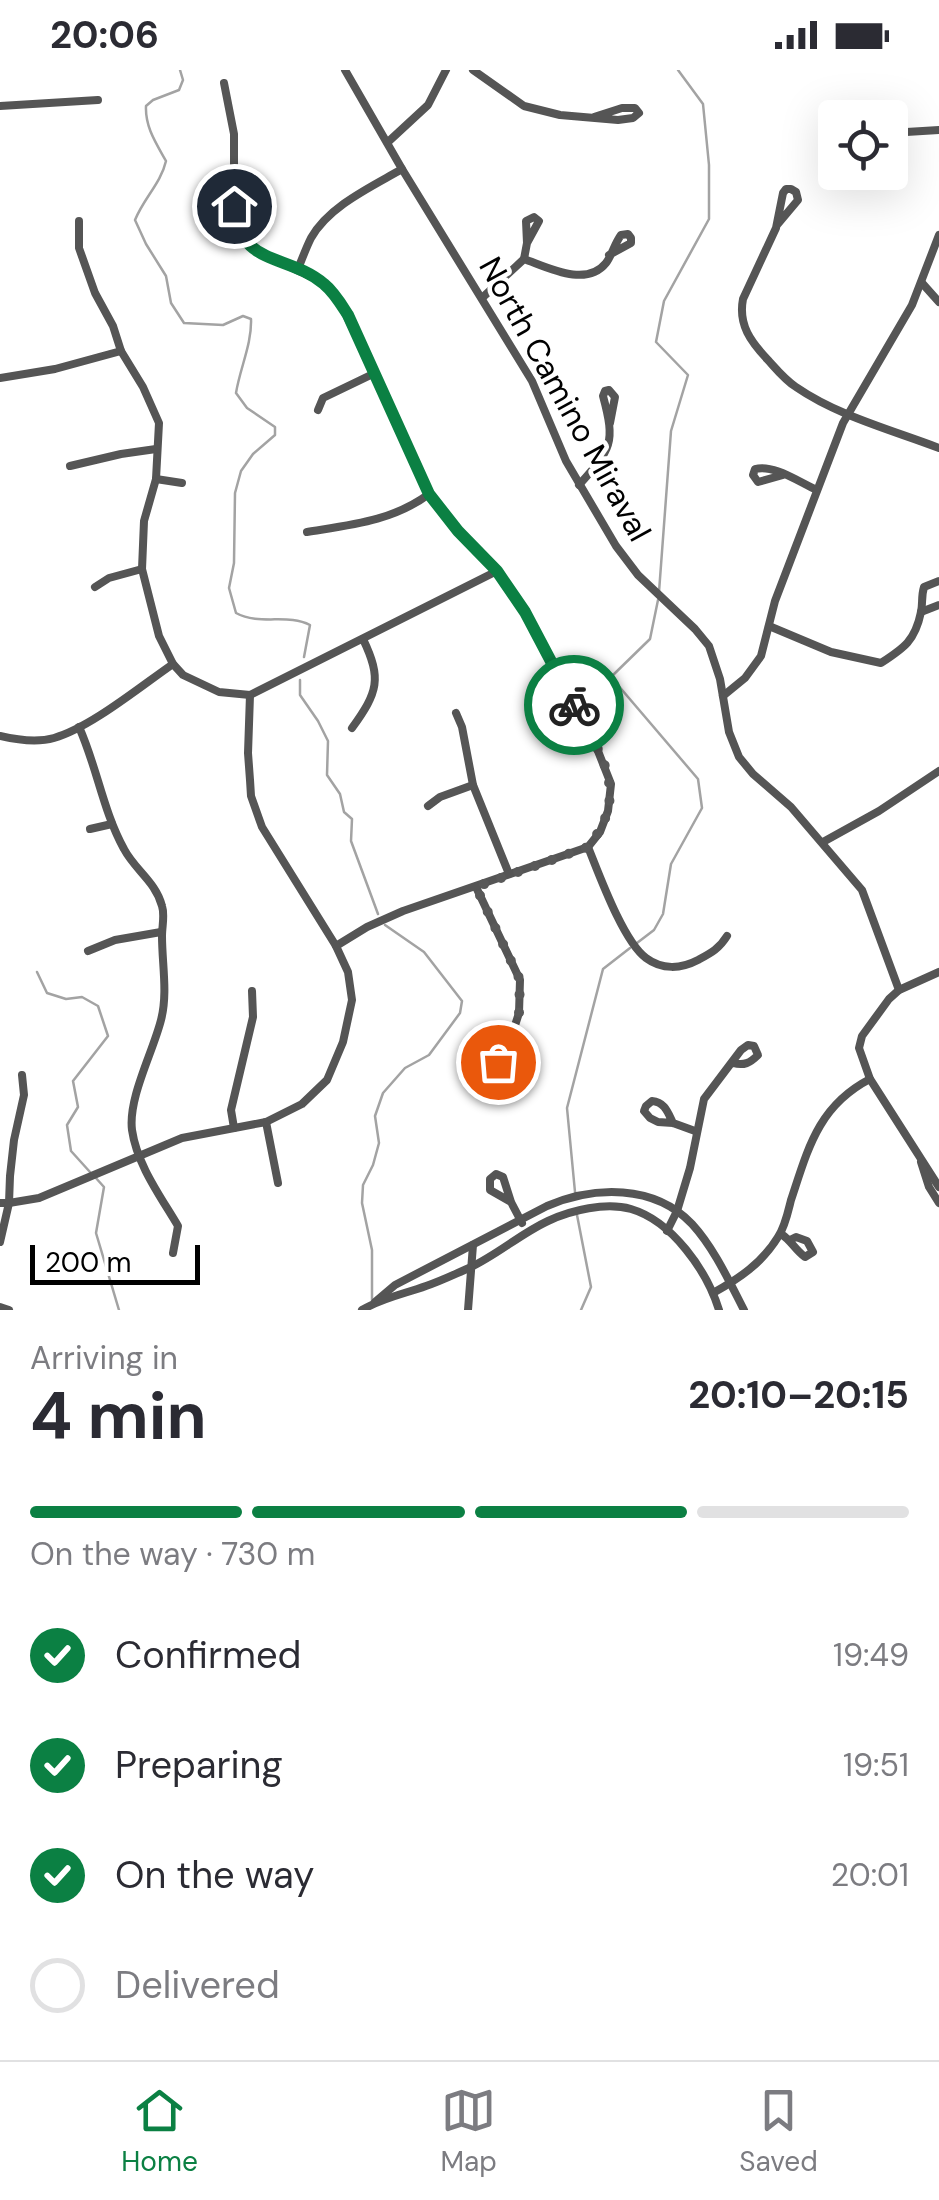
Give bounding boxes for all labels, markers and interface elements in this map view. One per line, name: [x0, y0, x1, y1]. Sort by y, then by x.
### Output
text: 20:06: [50, 10, 159, 60]
map controls: [818, 100, 908, 190]
button: locate: [818, 100, 908, 190]
pin: [192, 164, 277, 249]
icon: home: [207, 179, 262, 234]
street label: North Camino Miraval: [469, 249, 661, 549]
courier: [524, 655, 624, 755]
icon: bike: [547, 678, 602, 733]
pin: [456, 1020, 541, 1105]
icon: bag: [471, 1035, 526, 1090]
scale bar: [30, 1240, 200, 1284]
text: 200 m: [45, 1244, 132, 1281]
text: Arriving in: [30, 1337, 178, 1379]
text: 20:10–20:15: [688, 1370, 909, 1420]
text: 4 min: [30, 1374, 207, 1458]
text: On the way · 730 m: [30, 1533, 315, 1575]
icon: check: [30, 1628, 85, 1683]
text: Confirmed: [115, 1630, 301, 1680]
text: 19:49: [833, 1634, 909, 1676]
icon: check: [30, 1738, 85, 1793]
text: Preparing: [115, 1740, 283, 1790]
text: 19:51: [843, 1744, 909, 1786]
icon: check: [30, 1848, 85, 1903]
text: On the way: [115, 1850, 314, 1900]
text: 20:01: [831, 1854, 909, 1896]
text: Delivered: [115, 1960, 280, 2010]
tab: Home: [121, 2083, 198, 2180]
tab: Map: [440, 2083, 497, 2180]
tab: Saved: [739, 2083, 818, 2180]

